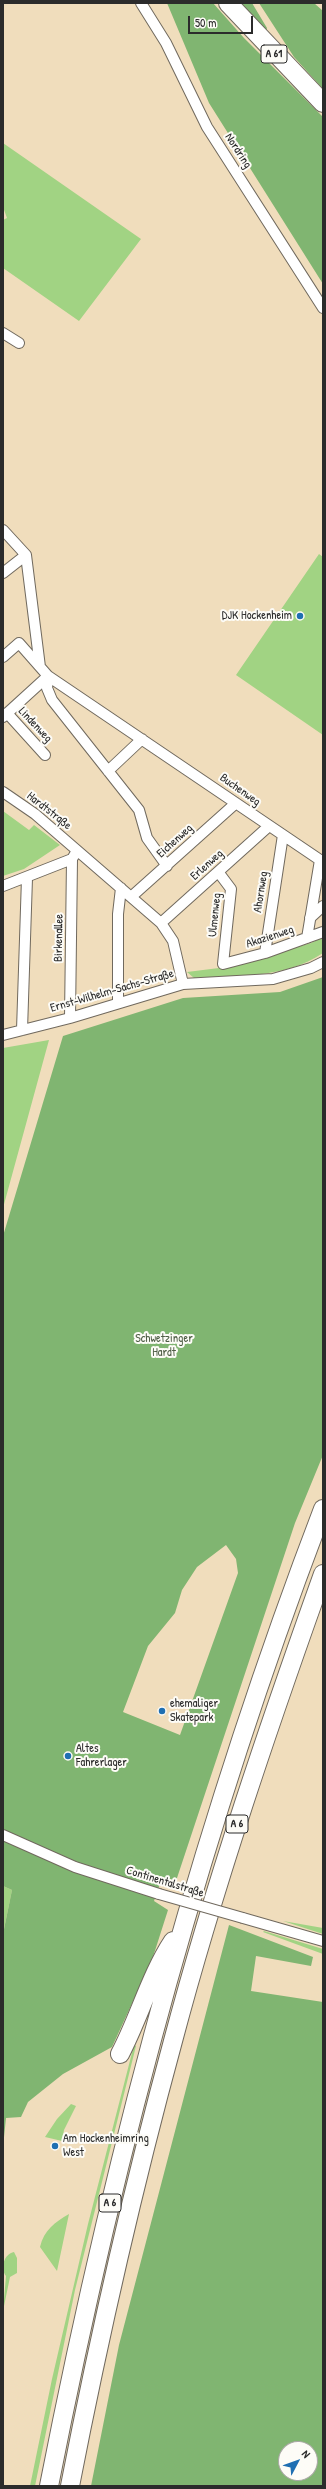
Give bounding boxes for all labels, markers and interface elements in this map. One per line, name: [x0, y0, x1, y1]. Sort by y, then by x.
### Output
scale bar: [190, 8, 255, 34]
text: 50 m: [195, 14, 216, 31]
road number: A 61: [261, 45, 287, 63]
street label: Nordring: [221, 131, 255, 171]
place label: DJK Hockenheim: [222, 609, 292, 623]
marker: DJK Hockenheim: [295, 611, 305, 621]
street label: Lindenweg: [15, 704, 55, 746]
street label: Buchenweg: [217, 771, 263, 809]
street label: Hardtstraße: [24, 789, 74, 833]
street label: Eichenweg: [154, 821, 196, 861]
street label: Erlenweg: [188, 847, 226, 883]
street label: Ahornweg: [251, 870, 271, 914]
street label: Ulmenweg: [206, 892, 224, 938]
street label: Birkenallee: [51, 914, 67, 962]
street label: Akazienweg: [244, 923, 296, 951]
street label: Ernst-Wilhelm-Sachs-Straße: [49, 966, 175, 1016]
park label: Schwetzinger Hardt: [135, 1332, 193, 1360]
place label: ehemaliger Skatepark: [170, 1697, 218, 1725]
marker: ehemaliger Skatepark: [157, 1706, 167, 1716]
place label: Altes Fahrerlager: [76, 1742, 127, 1770]
marker: Altes Fahrerlager: [63, 1751, 73, 1761]
road number: A 6: [226, 1815, 248, 1833]
street label: Continentalstraße: [124, 1863, 206, 1901]
place label: Am Hockenheimring West: [63, 2132, 149, 2160]
marker: Am Hockenheimring West: [50, 2141, 60, 2151]
road number: A 6: [99, 2194, 121, 2212]
north arrow: [278, 2441, 318, 2481]
text: N: [299, 2447, 314, 2461]

